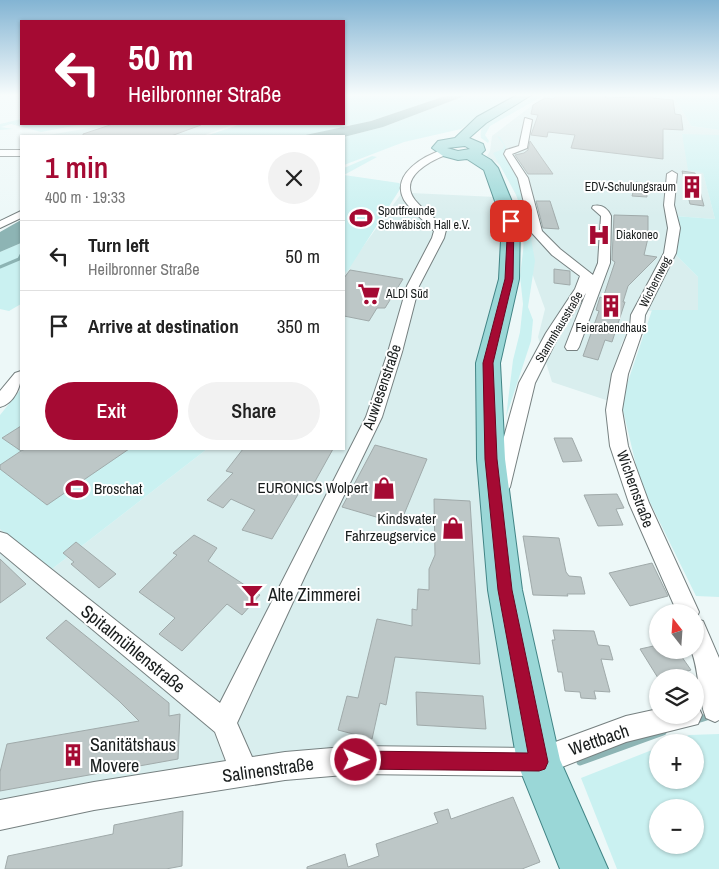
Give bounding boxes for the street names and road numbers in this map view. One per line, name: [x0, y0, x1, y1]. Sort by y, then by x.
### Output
street label: Wichernweg: [635, 254, 675, 310]
street label: Stammhausstraße: [531, 288, 587, 366]
street label: Auwiesenstraße: [357, 341, 406, 433]
street label: Wichernstraße: [612, 447, 659, 530]
street label: Spitalmühlenstraße: [76, 599, 191, 699]
street label: Wettbach: [565, 718, 632, 761]
street label: Salinenstraße: [221, 751, 315, 788]

